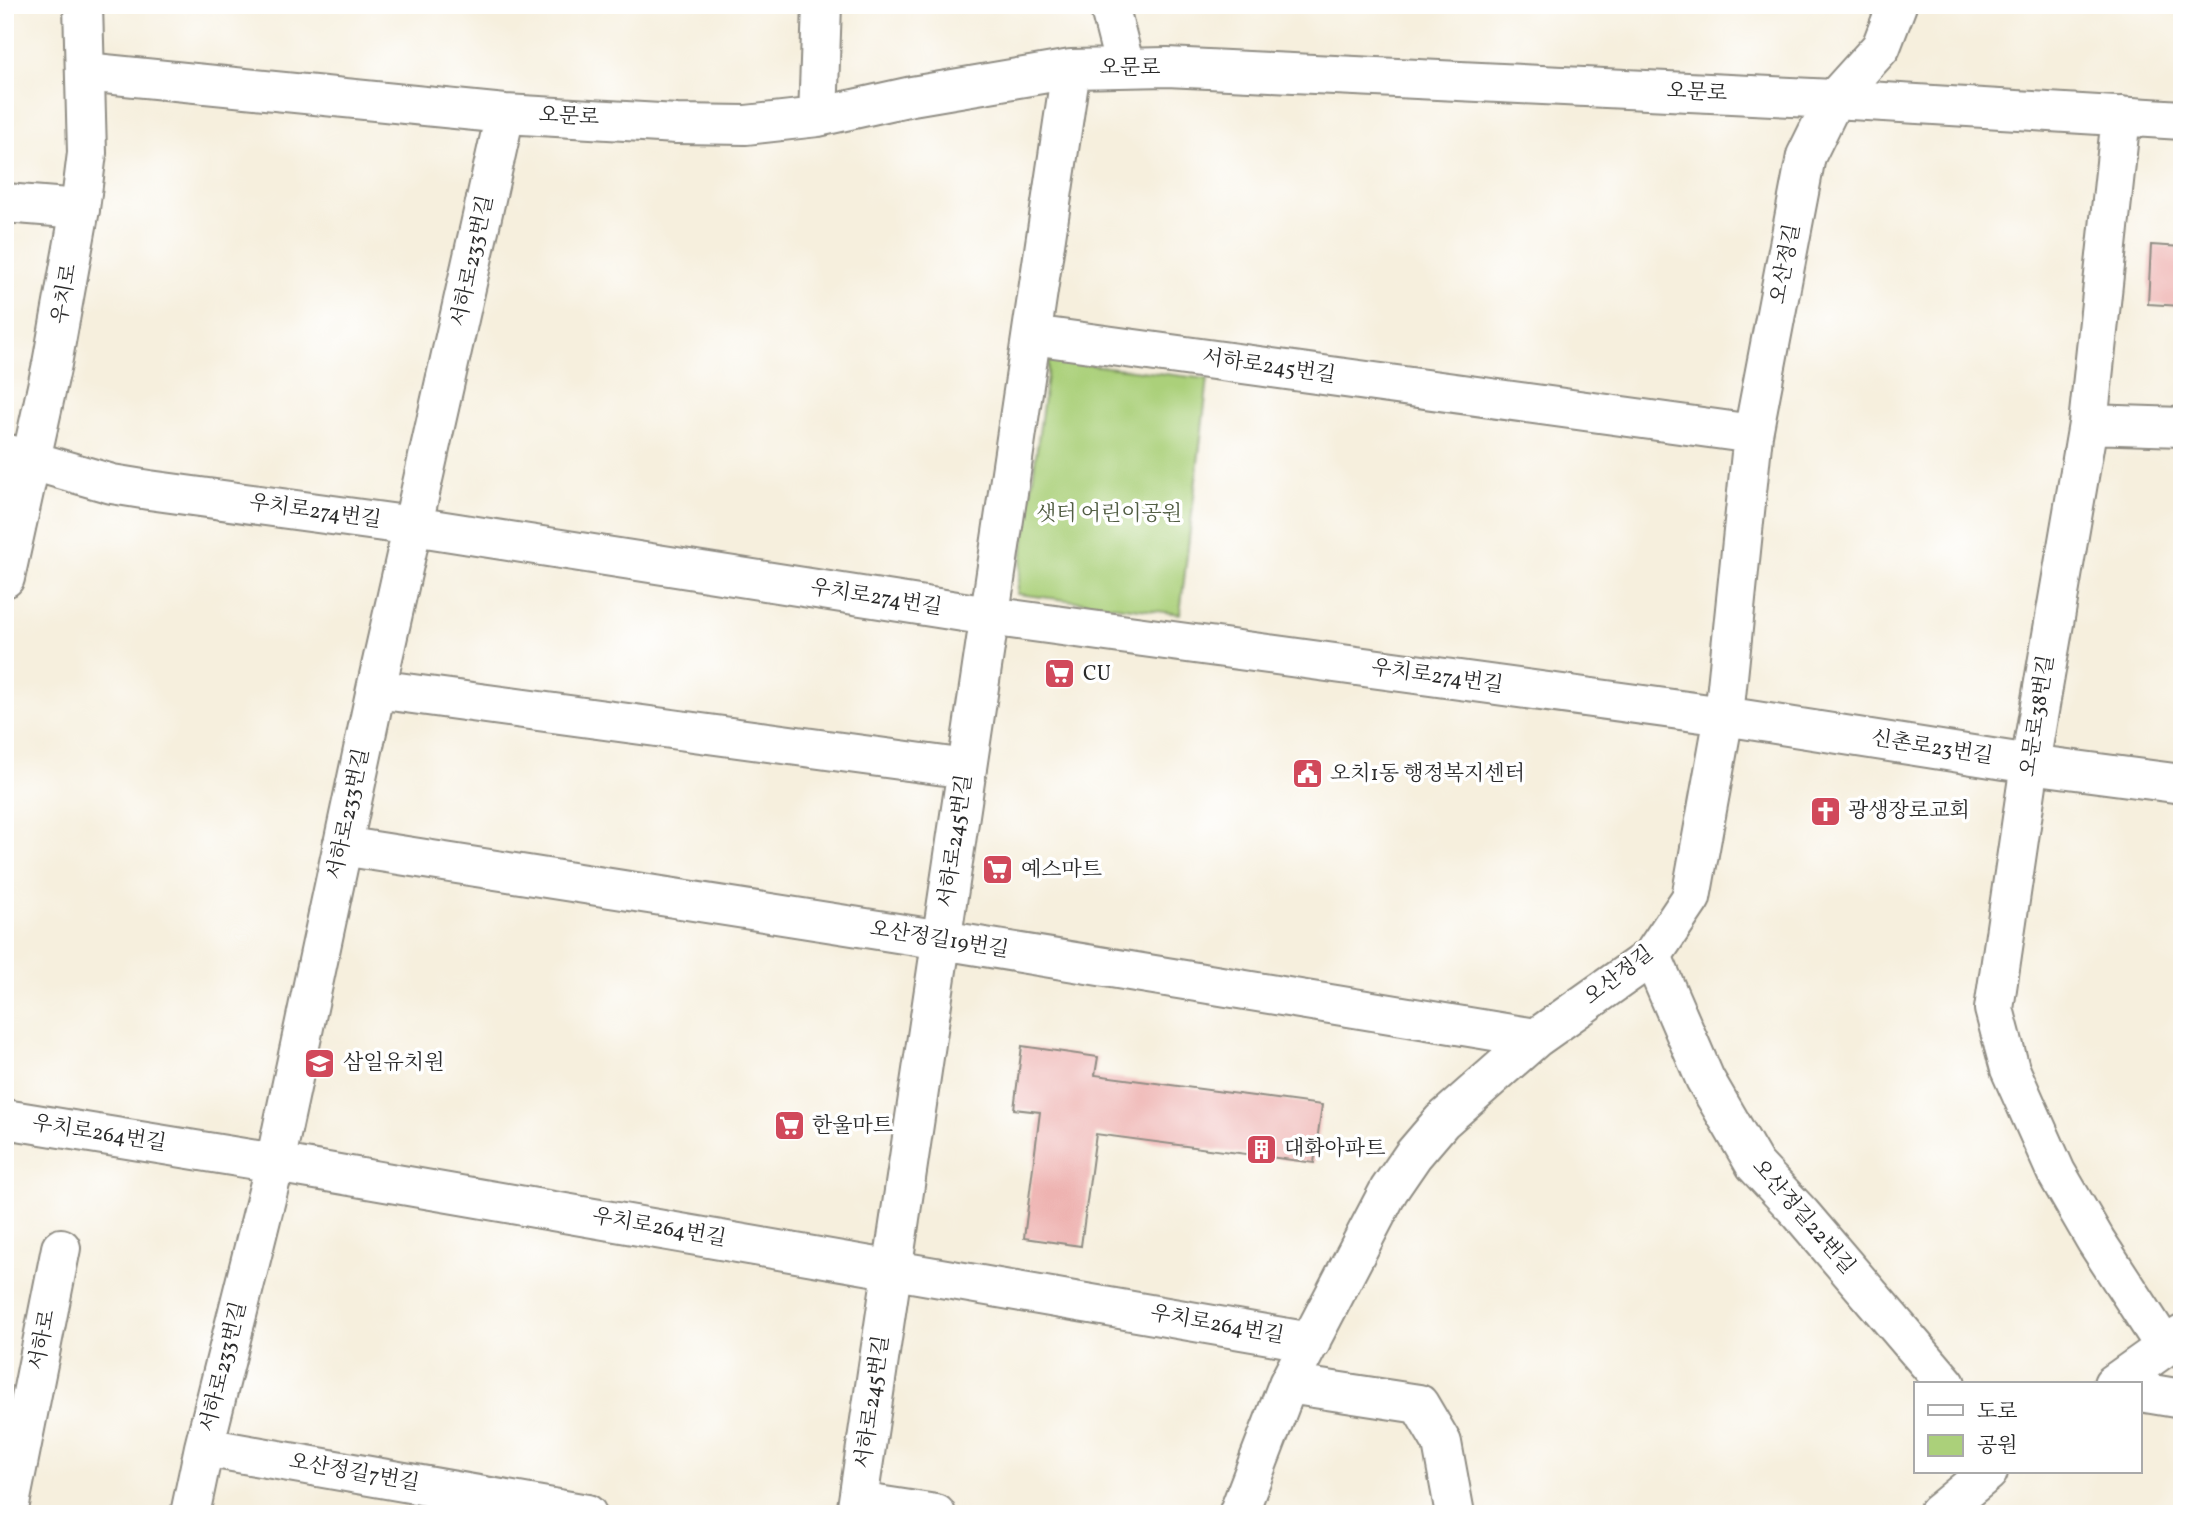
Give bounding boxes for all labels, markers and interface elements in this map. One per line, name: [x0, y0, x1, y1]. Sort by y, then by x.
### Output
street label: 오문로: [1100, 54, 1160, 83]
street label: 오문로: [1666, 77, 1728, 109]
street label: 오문로: [538, 101, 600, 133]
street label: 서하로233번길: [445, 193, 501, 329]
street label: 오산정길: [1764, 221, 1808, 307]
street label: 우치로: [45, 262, 85, 326]
street label: 서하로245번길: [1201, 343, 1337, 391]
street label: 우치로274번길: [247, 488, 383, 536]
park label: 샛터 어린이공원: [1036, 500, 1182, 529]
street label: 우치로274번길: [808, 573, 944, 623]
street label: 우치로274번길: [1369, 653, 1505, 701]
street label: 오문로38번길: [2014, 653, 2062, 779]
supermarket icon: CU: [1043, 657, 1077, 691]
place label: CU: [1083, 660, 1111, 689]
street label: 신촌로23번길: [1869, 724, 1995, 772]
street label: 서하로233번길: [321, 746, 377, 882]
public building icon: 오치1동 행정복지센터: [1290, 757, 1324, 791]
place label: 오치1동 행정복지센터: [1330, 760, 1525, 789]
street label: 서하로245번길: [932, 773, 980, 909]
church icon: 광생장로교회: [1808, 794, 1842, 828]
place label: 광생장로교회: [1848, 797, 1970, 826]
supermarket icon: 예스마트: [981, 853, 1015, 887]
place label: 예스마트: [1021, 856, 1102, 885]
street label: 오산정길19번길: [867, 915, 1011, 965]
street label: 오산정길: [1578, 940, 1660, 1012]
school or university icon: 삼일유치원: [303, 1046, 337, 1080]
place label: 삼일유치원: [343, 1049, 444, 1078]
street label: 우치로264번길: [30, 1109, 168, 1159]
supermarket icon: 한울마트: [772, 1109, 806, 1143]
place label: 한울마트: [812, 1112, 893, 1141]
building icon: 대화아파트: [1244, 1132, 1278, 1166]
place label: 대화아파트: [1284, 1135, 1385, 1164]
street label: 오산정길22번길: [1745, 1153, 1861, 1281]
street label: 우치로264번길: [590, 1202, 728, 1254]
street label: 서하로233번길: [194, 1299, 254, 1435]
street label: 우치로264번길: [1148, 1299, 1286, 1351]
street label: 서하로: [23, 1307, 63, 1373]
street label: 서하로245번길: [849, 1334, 897, 1470]
legend: [1914, 1382, 2142, 1474]
text: 도로: [1977, 1398, 2018, 1427]
text: 공원: [1977, 1432, 2018, 1461]
street label: 오산정길7번길: [287, 1447, 421, 1499]

